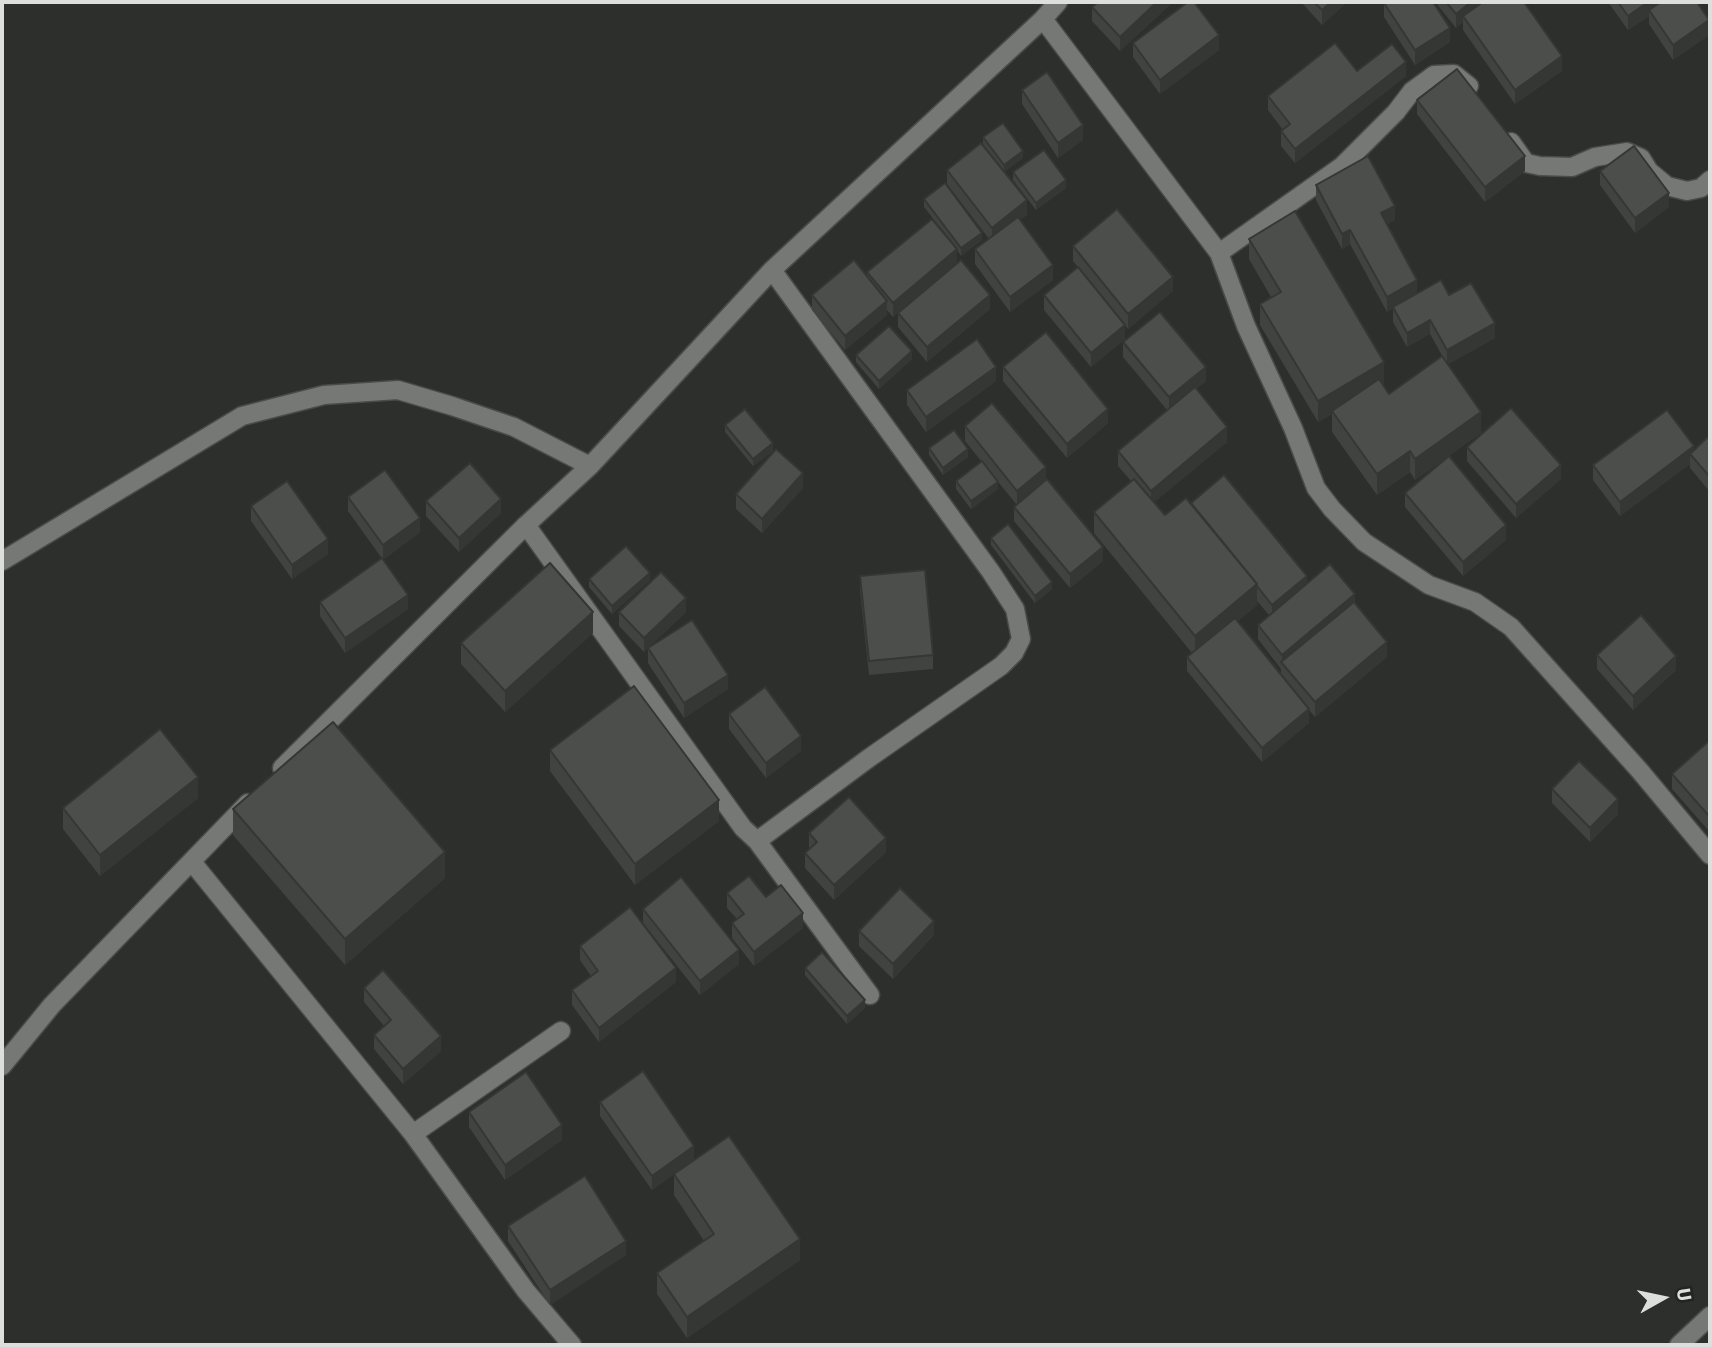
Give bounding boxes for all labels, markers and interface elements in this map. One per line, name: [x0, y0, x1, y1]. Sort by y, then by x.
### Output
north arrow: [1628, 1263, 1698, 1333]
text: U: [1672, 1287, 1697, 1303]

